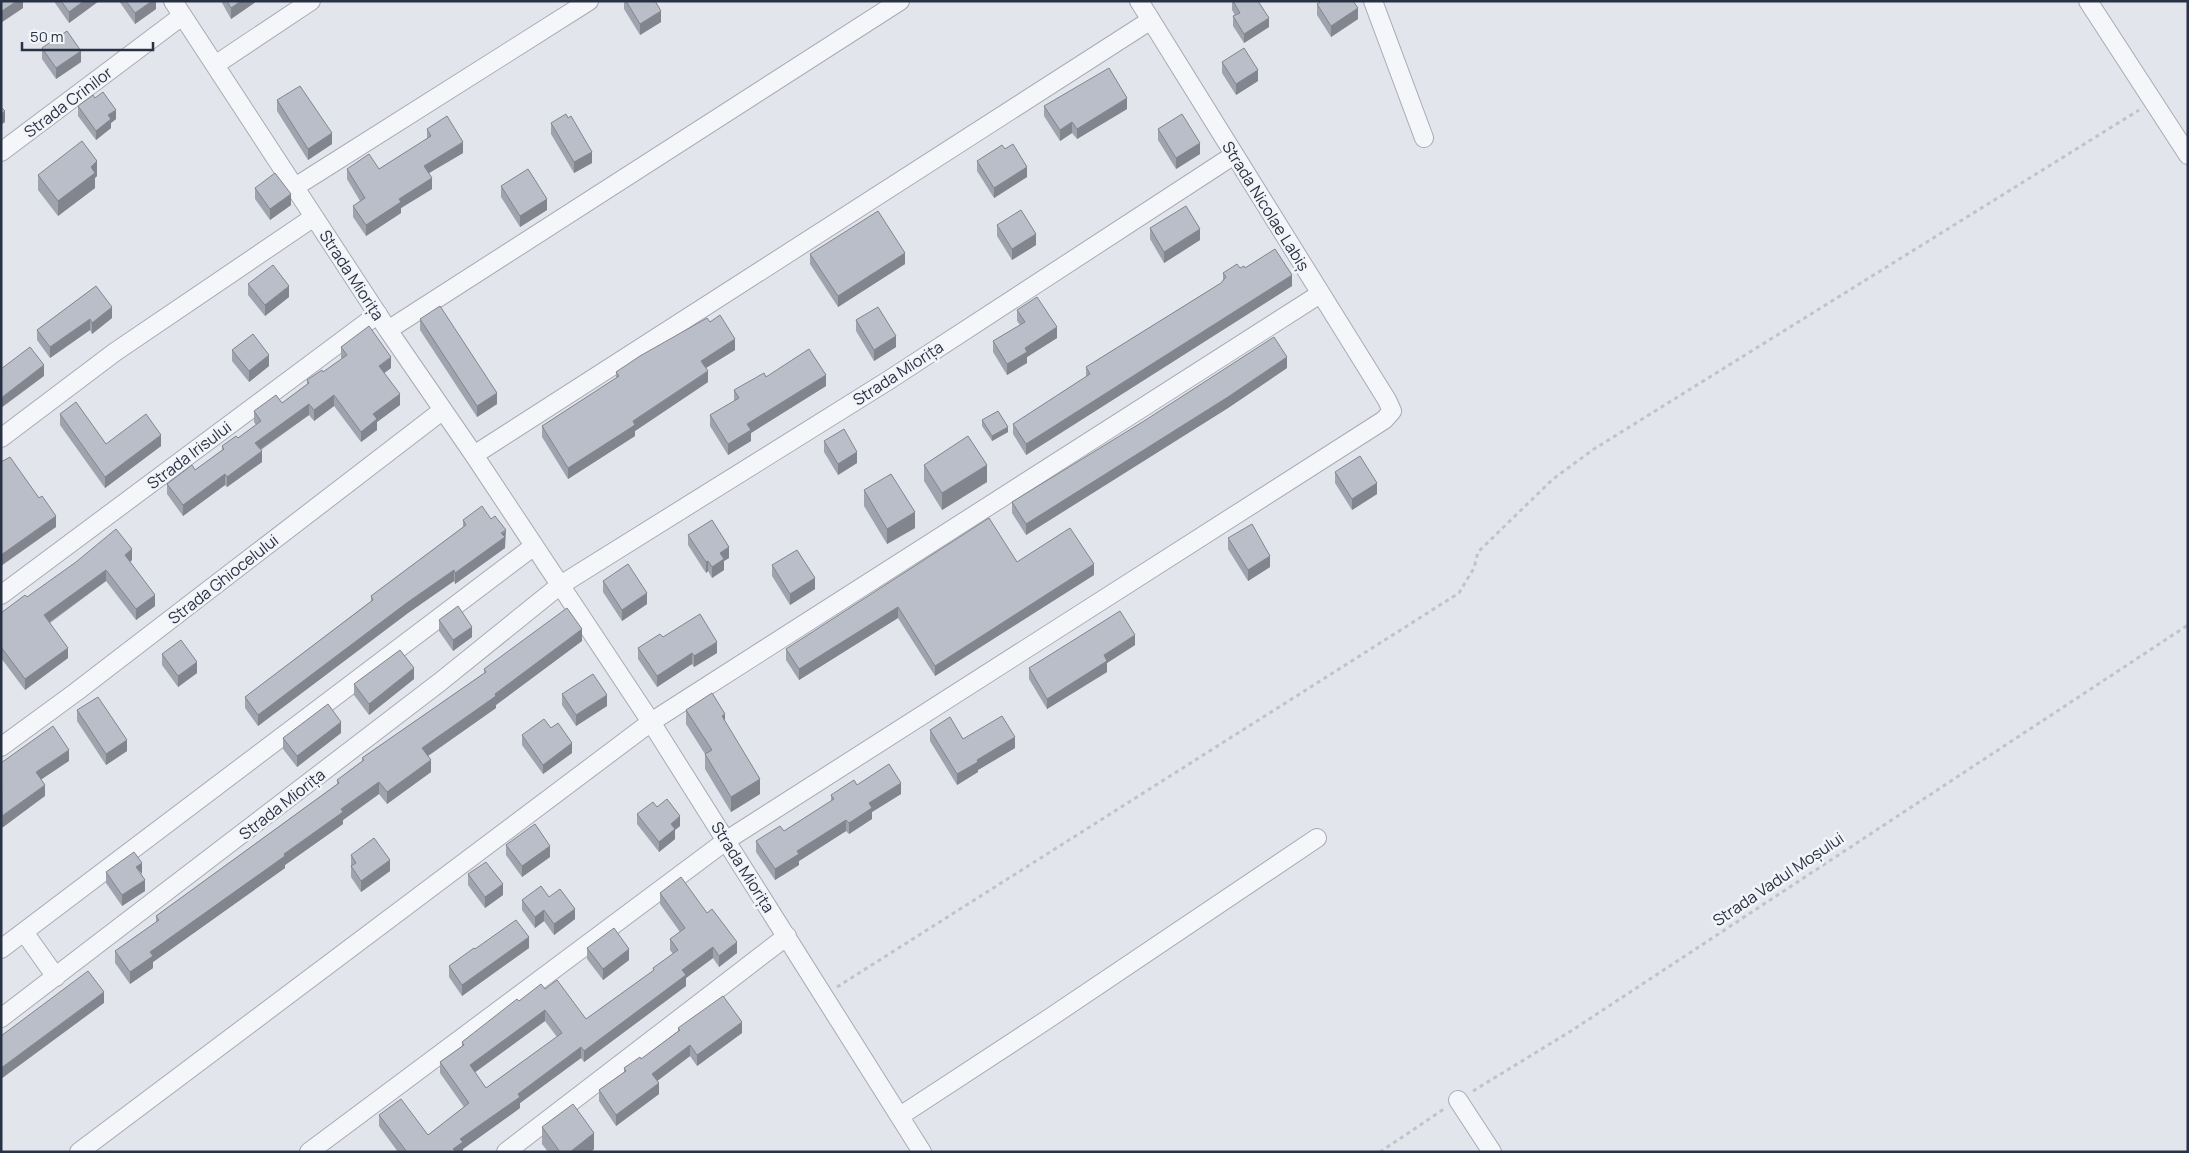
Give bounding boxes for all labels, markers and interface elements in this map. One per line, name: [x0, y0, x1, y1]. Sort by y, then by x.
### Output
scale bar: [22, 20, 154, 52]
text: 50 m: [30, 26, 64, 47]
street label: Strada Crinilor: [19, 61, 117, 142]
street label: Strada Nicolae Labiș: [1217, 137, 1315, 275]
street label: Strada Miorița: [315, 226, 389, 324]
street label: Strada Miorița: [849, 336, 947, 410]
street label: Strada Irisului: [142, 416, 236, 494]
street label: Strada Ghiocelului: [163, 529, 283, 629]
street label: Strada Miorița: [234, 763, 330, 845]
street label: Strada Miorița: [706, 817, 780, 917]
street label: Strada Vadul Moșului: [1708, 827, 1848, 931]

